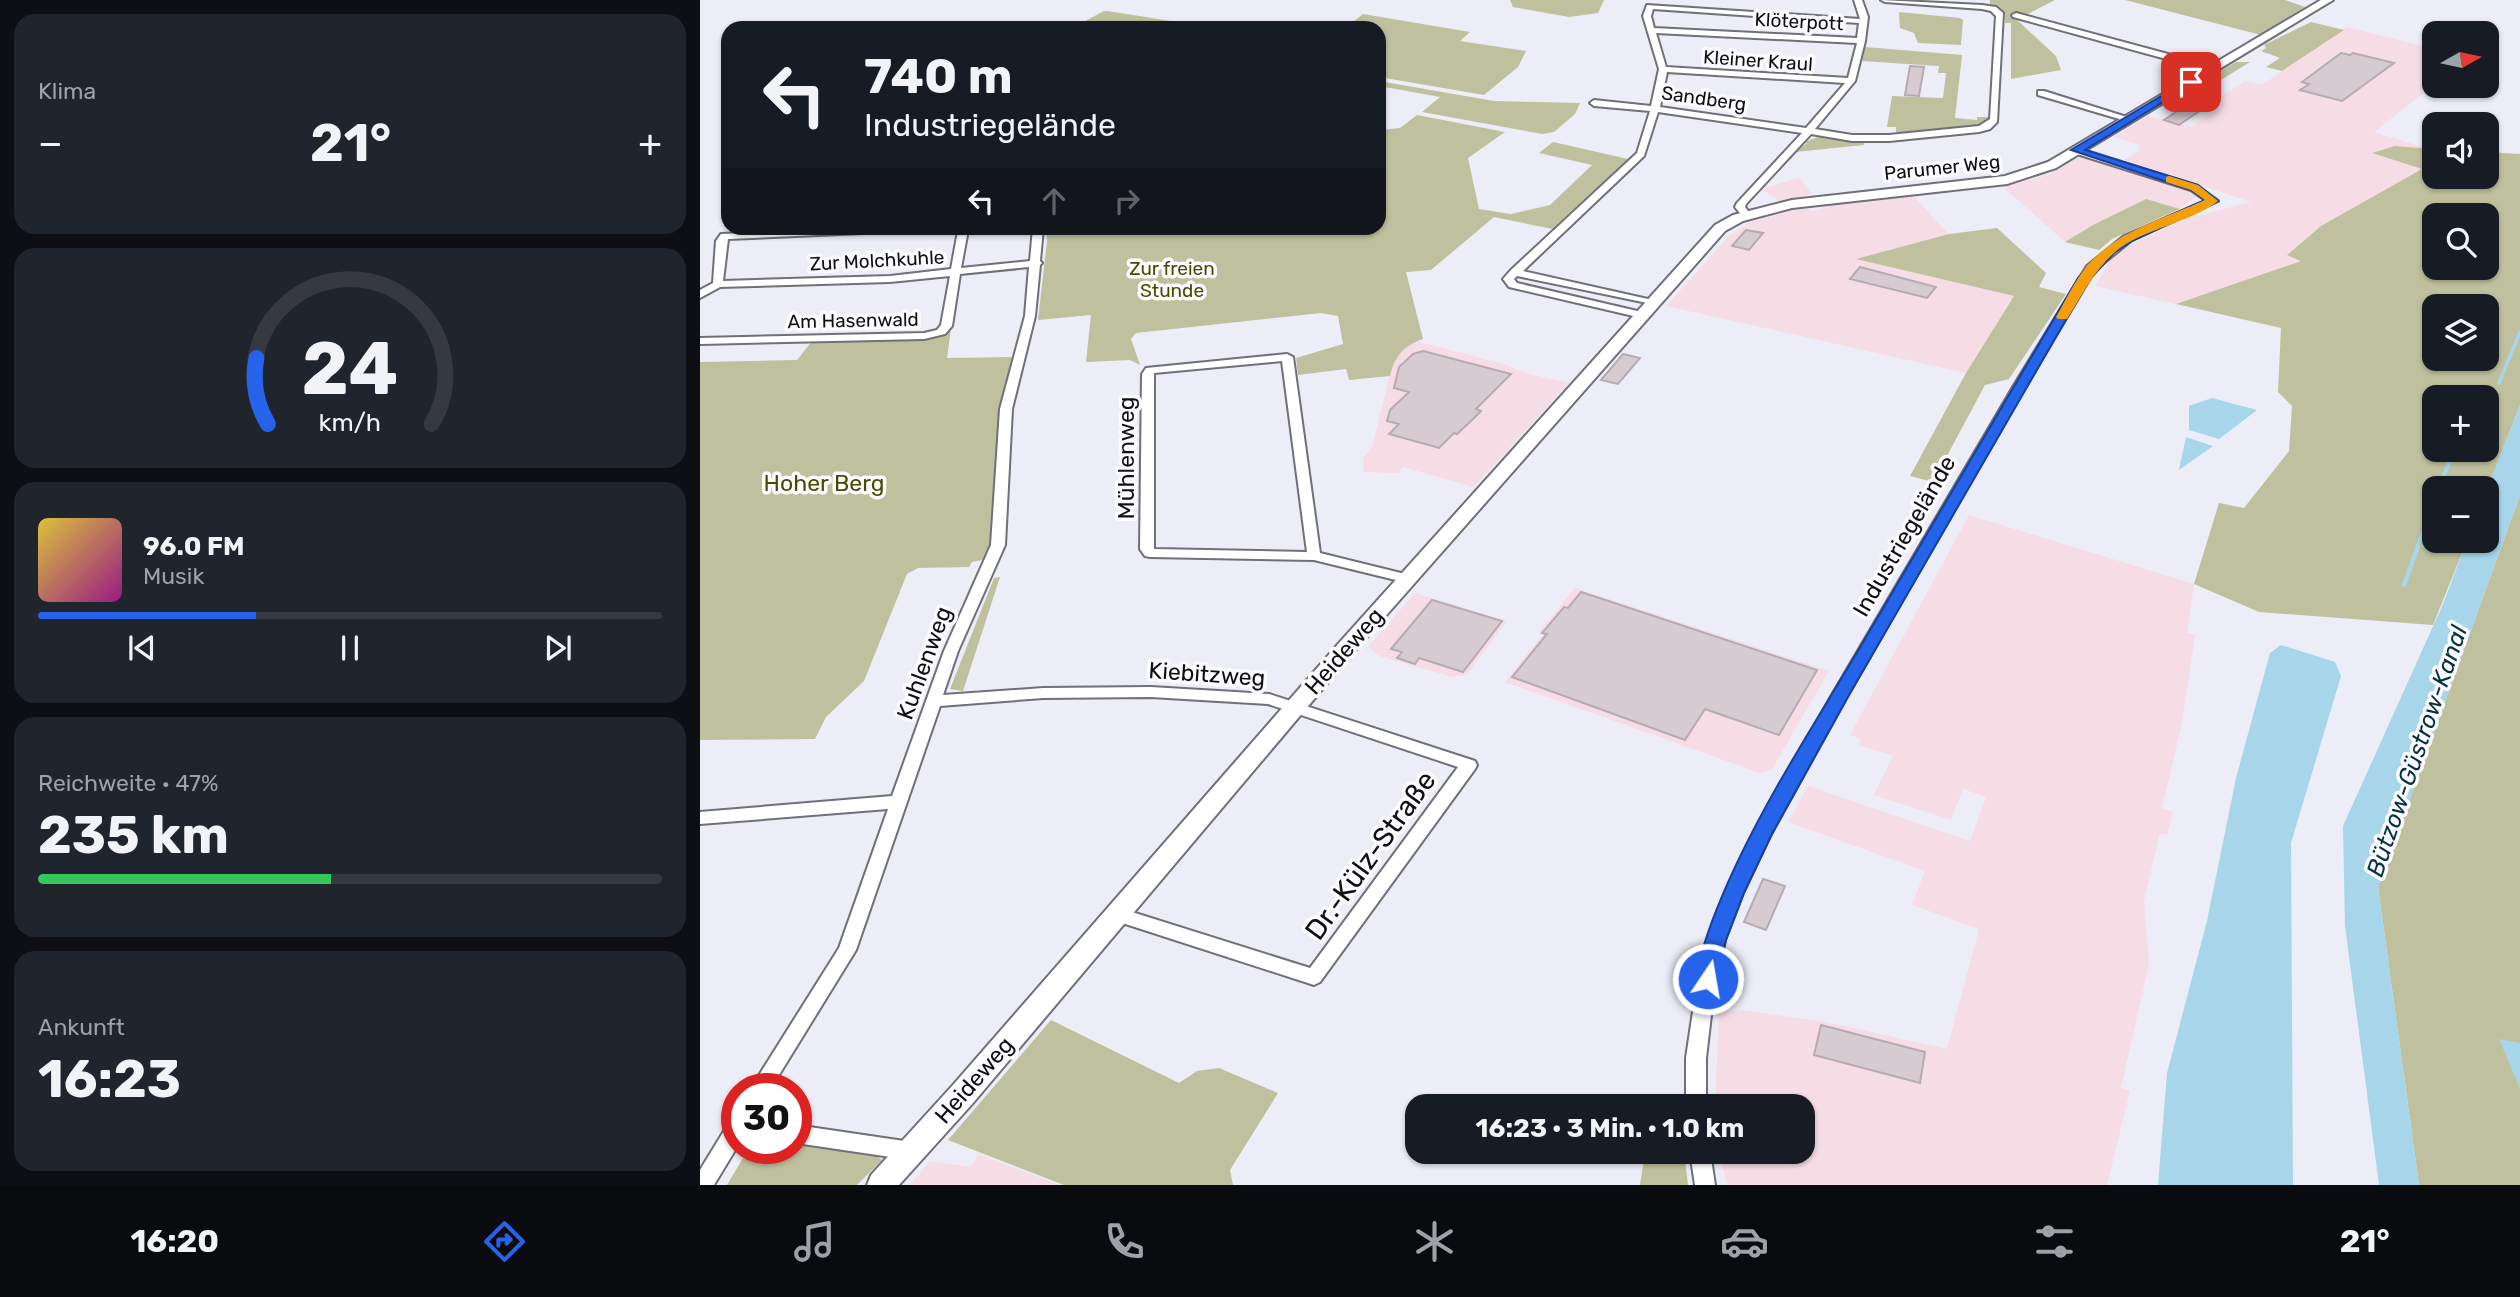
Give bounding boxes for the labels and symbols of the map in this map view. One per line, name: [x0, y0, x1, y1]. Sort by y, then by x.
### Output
street label: Klöterpott: [1754, 8, 1845, 35]
north arrow: [2422, 21, 2499, 98]
street label: Kleiner Kraul: [1702, 45, 1814, 76]
pin: [2161, 52, 2221, 112]
street label: Sandberg: [1660, 81, 1748, 116]
street label: Parumer Weg: [1883, 150, 2001, 185]
street label: Zur Molchkuhle: [809, 245, 945, 276]
park label: Zur freien Stunde: [1129, 257, 1215, 302]
street label: Am Hasenwald: [787, 308, 919, 333]
street label: Mühlenweg: [1112, 396, 1140, 520]
street label: Industriegelände: [1847, 451, 1961, 621]
park label: Hoher Berg: [764, 469, 884, 497]
street label: Heideweg: [1299, 602, 1389, 700]
street label: Kuhlenweg: [891, 603, 957, 723]
water label: Bützow-Güstrow-Kanal: [2361, 621, 2473, 880]
street label: Kiebitzweg: [1148, 656, 1266, 692]
street label: Dr.-Külz-Straße: [1298, 765, 1443, 946]
position arrow: [1671, 942, 1745, 1016]
street label: Heideweg: [929, 1031, 1019, 1129]
speed limit sign: 30: [721, 1073, 812, 1164]

